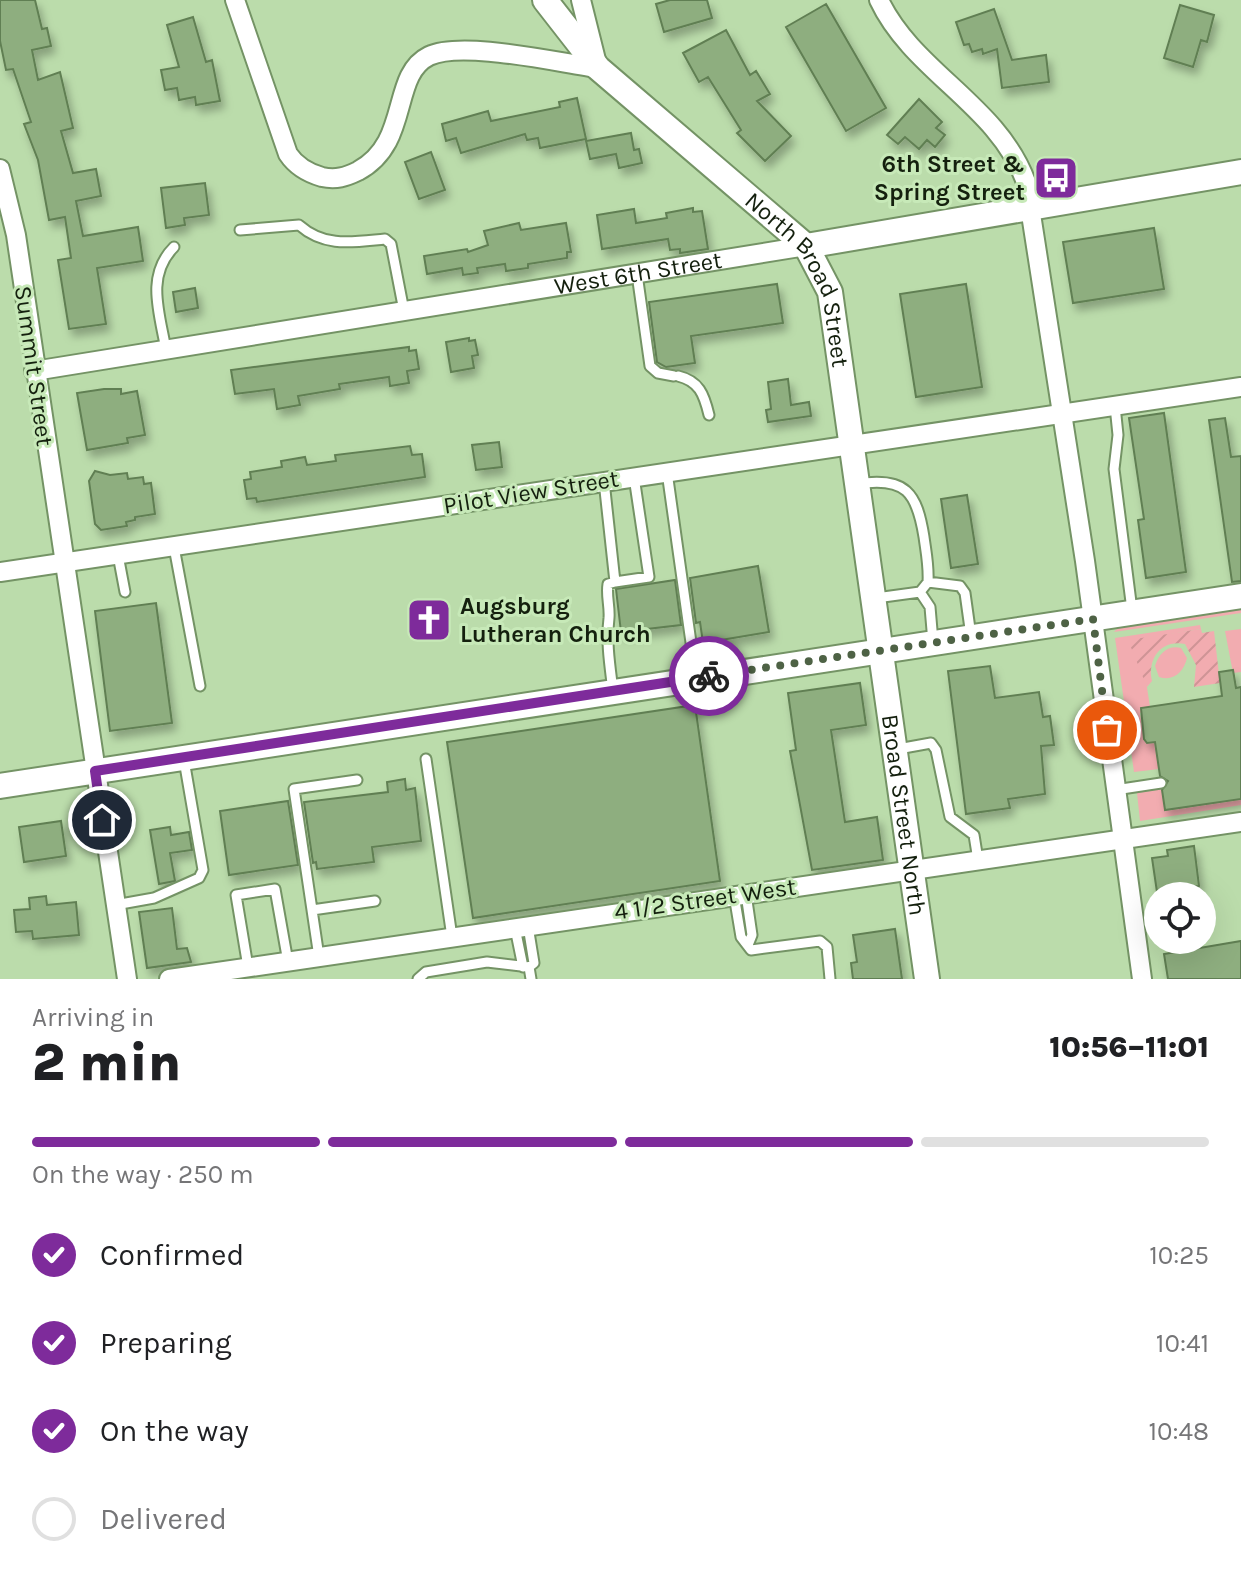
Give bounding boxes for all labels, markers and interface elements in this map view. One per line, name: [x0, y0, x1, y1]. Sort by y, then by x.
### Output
place label: 6th Street & Spring Street: [874, 150, 1025, 206]
bus stop icon: 6th Street & Spring Street: [1032, 154, 1080, 202]
street label: North Broad Street: [739, 186, 854, 369]
street label: West 6th Street: [552, 246, 724, 301]
street label: Summit Street: [9, 284, 59, 448]
street label: Pilot View Street: [441, 464, 621, 520]
place label: Augsburg Lutheran Church: [460, 592, 651, 648]
church icon: Augsburg Lutheran Church: [405, 596, 453, 644]
courier: [669, 636, 749, 716]
icon: bike: [687, 654, 731, 698]
pin: [1073, 696, 1141, 764]
icon: bag: [1085, 708, 1129, 752]
street label: Broad Street North: [876, 712, 932, 918]
pin: [68, 786, 136, 854]
icon: home: [80, 798, 124, 842]
street label: 4 1/2 Street West: [612, 872, 798, 926]
map controls: [1144, 882, 1216, 954]
button: locate: [1144, 882, 1216, 954]
text: Arriving in: [32, 1002, 154, 1033]
text: 10:56–11:01: [1049, 1029, 1209, 1065]
text: 2 min: [32, 1032, 181, 1093]
text: On the way · 250 m: [32, 1159, 254, 1190]
icon: check: [32, 1233, 76, 1277]
text: Confirmed: [100, 1237, 244, 1273]
text: 10:25: [1149, 1240, 1209, 1271]
icon: check: [32, 1321, 76, 1365]
text: Preparing: [100, 1325, 232, 1361]
text: 10:41: [1156, 1328, 1209, 1359]
icon: check: [32, 1409, 76, 1453]
text: On the way: [100, 1413, 249, 1449]
text: 10:48: [1148, 1416, 1209, 1447]
text: Delivered: [100, 1501, 227, 1537]

